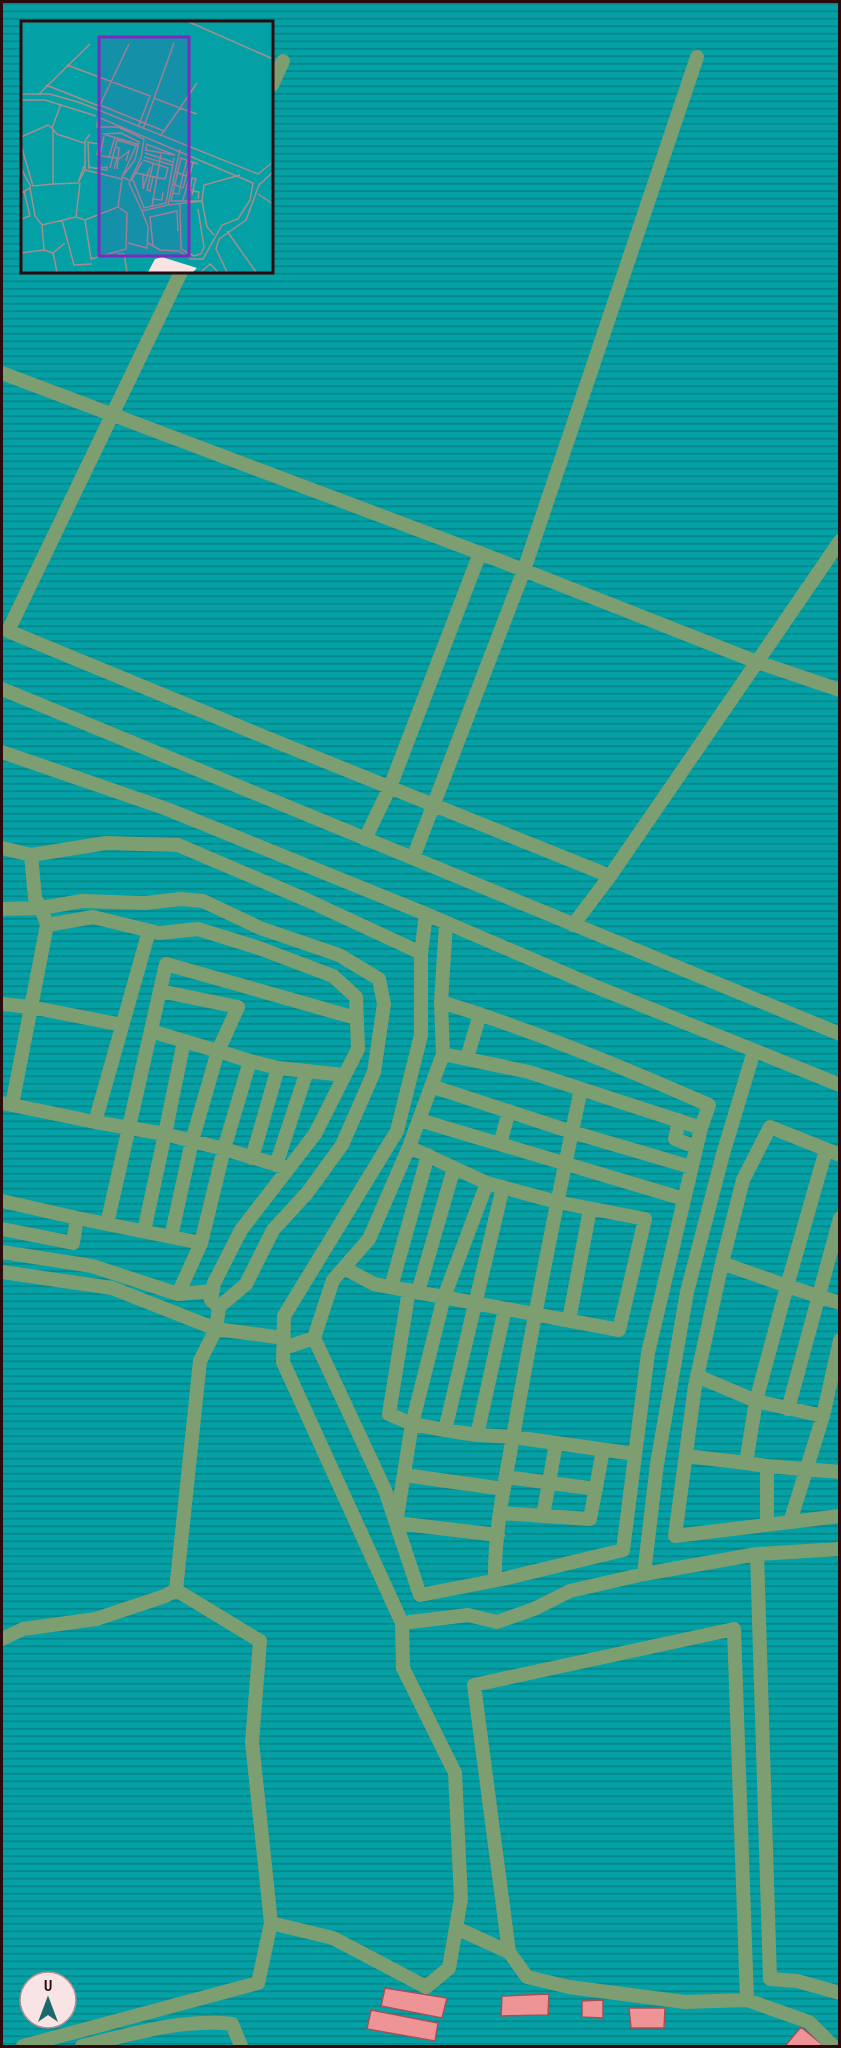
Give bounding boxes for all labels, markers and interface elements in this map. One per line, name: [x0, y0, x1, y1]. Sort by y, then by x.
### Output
inset map: [21, 21, 273, 273]
north arrow: [18, 1970, 78, 2030]
text: U: [44, 1975, 52, 1995]

